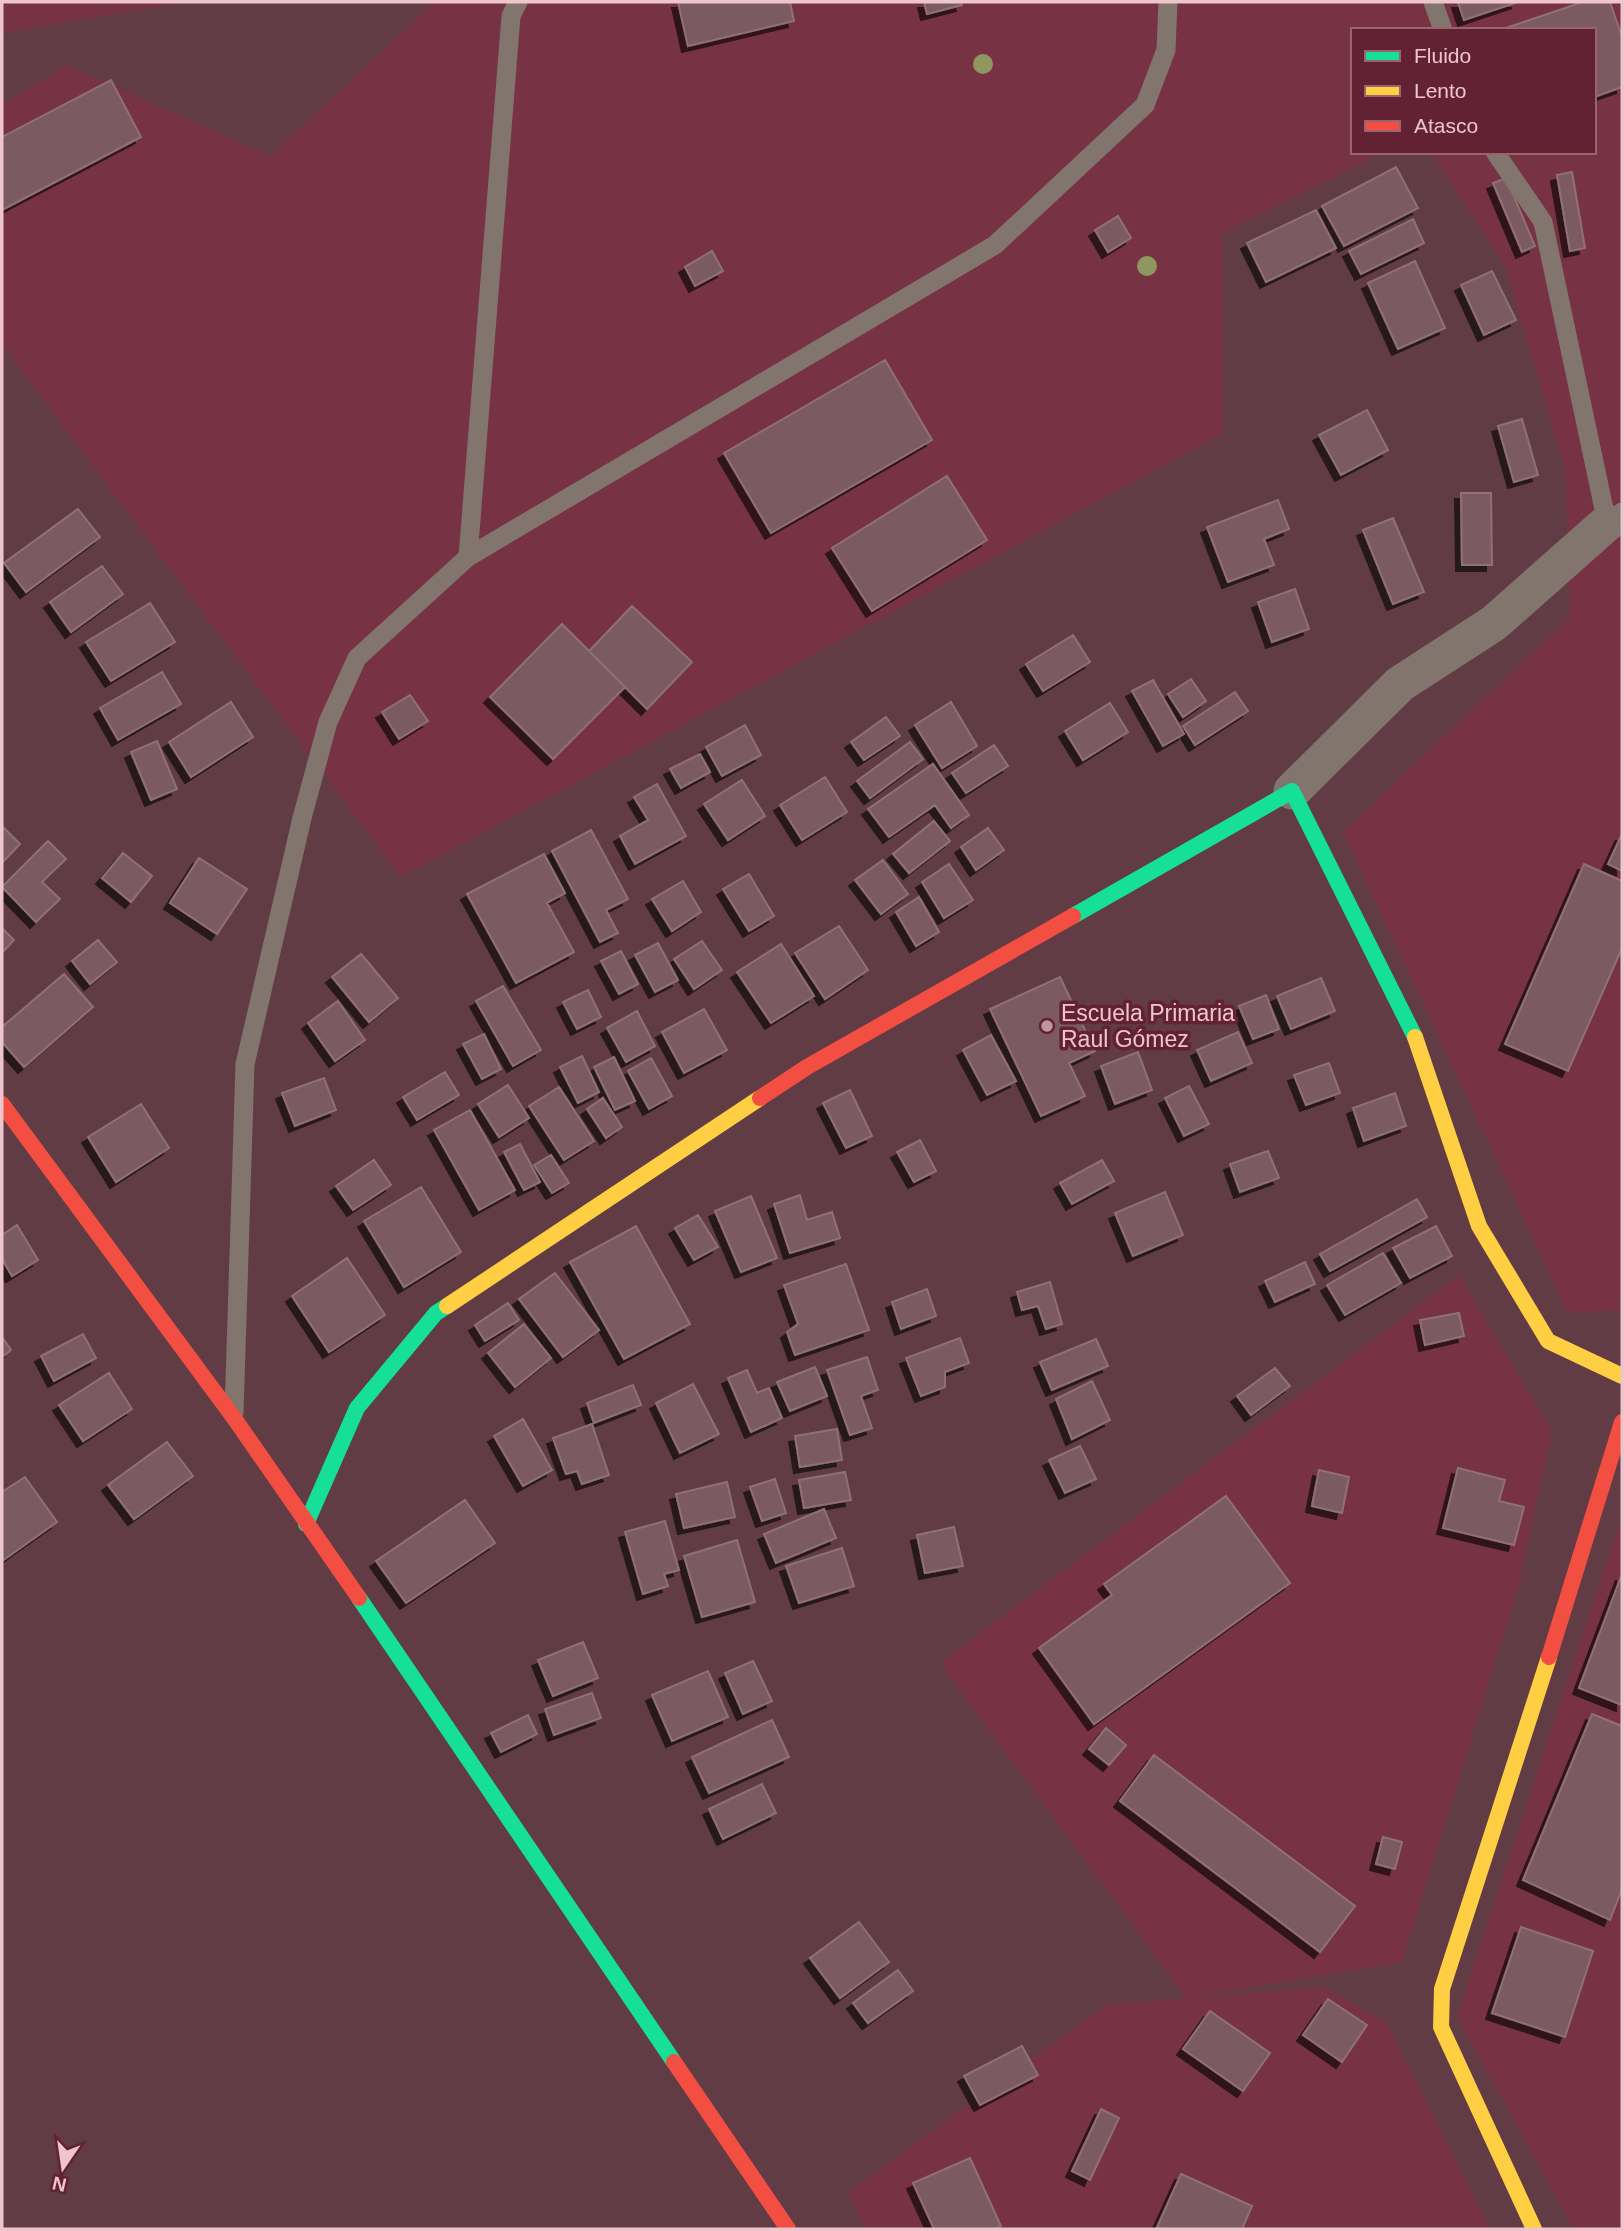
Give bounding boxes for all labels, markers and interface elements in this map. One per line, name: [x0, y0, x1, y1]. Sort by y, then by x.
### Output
legend: [1351, 28, 1596, 154]
text: Fluido: [1414, 44, 1471, 67]
text: Lento: [1414, 79, 1467, 102]
text: Atasco: [1414, 114, 1478, 137]
place label: Escuela Primaria Raul Gómez: [1061, 1000, 1235, 1052]
marker: Escuela Primaria Raul Gómez: [1039, 1018, 1055, 1034]
north arrow: [28, 2133, 98, 2203]
text: N: [50, 2172, 68, 2196]

